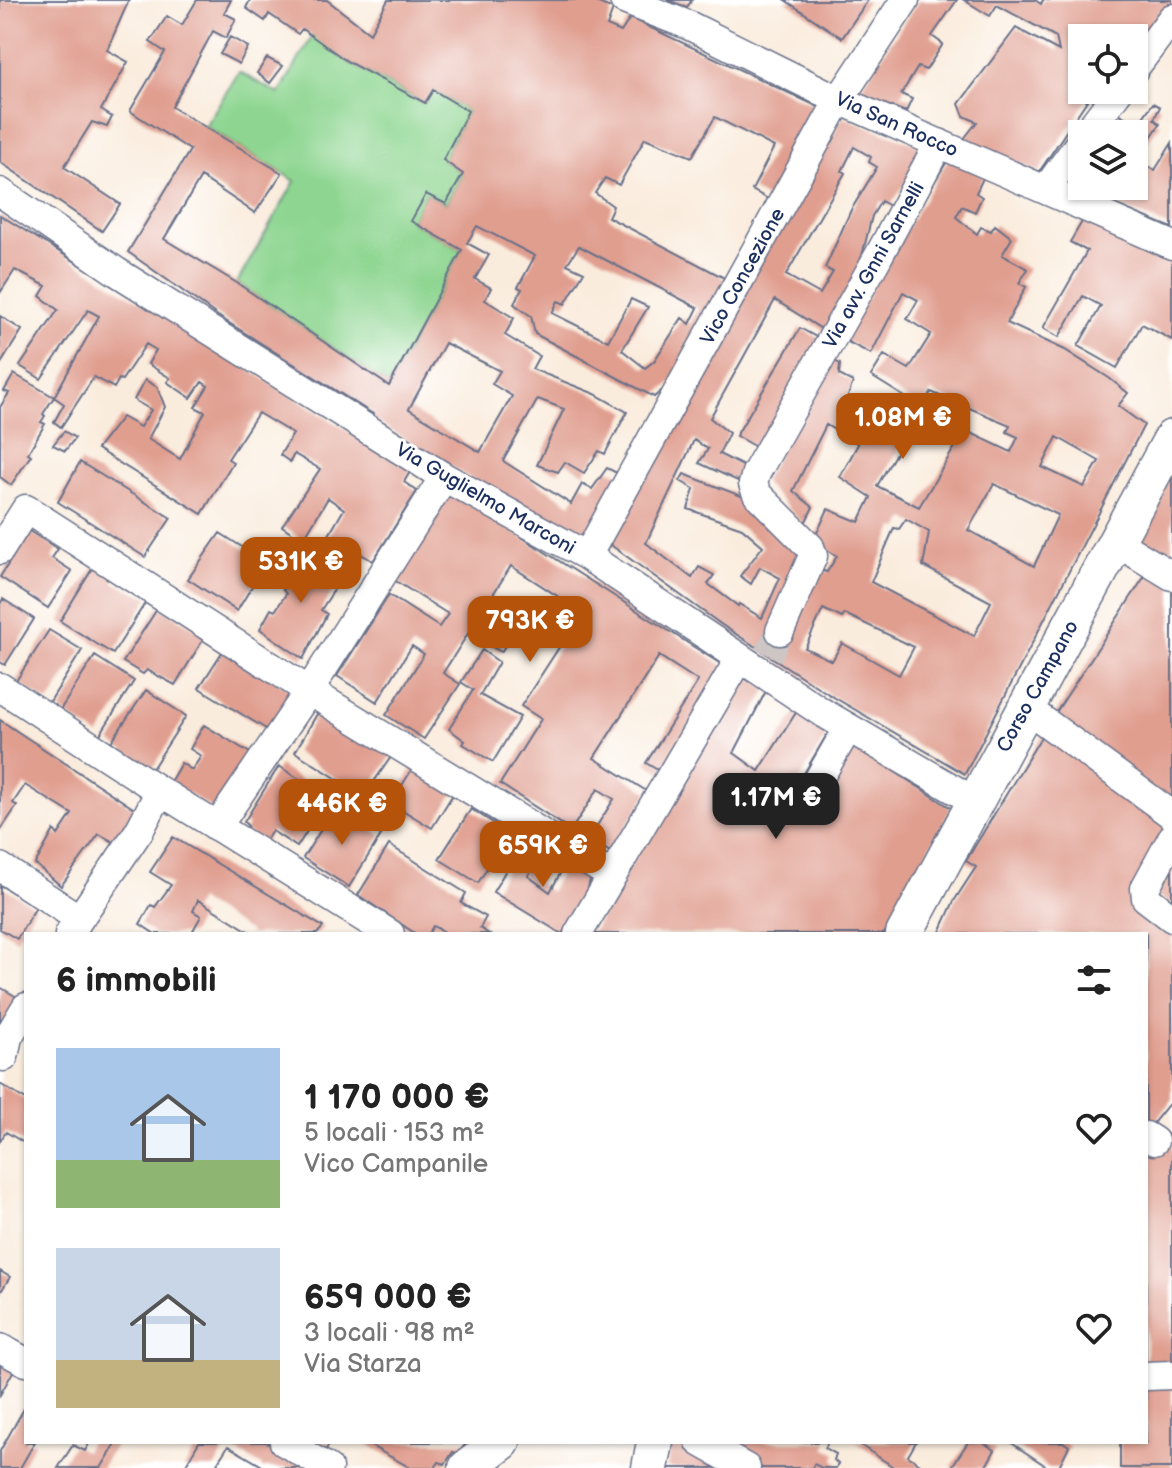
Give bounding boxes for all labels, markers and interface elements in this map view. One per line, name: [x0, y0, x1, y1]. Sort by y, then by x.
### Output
map controls: [1068, 24, 1148, 200]
button: locate: [1068, 24, 1148, 104]
street label: Via San Rocco: [832, 87, 962, 163]
button: layers: [1068, 120, 1148, 200]
street label: Via avv. Gnni Sarnelli: [818, 178, 930, 353]
street label: Vico Concezione: [695, 204, 790, 349]
pin: 1.08M €: [829, 393, 977, 461]
text: 1.08M €: [854, 403, 952, 434]
street label: Via Guglielmo Marconi: [391, 438, 580, 560]
pin: 531K €: [236, 537, 366, 605]
text: 531K €: [258, 547, 344, 578]
pin: 793K €: [465, 596, 595, 664]
text: 793K €: [485, 606, 575, 637]
street label: Corso Campano: [992, 616, 1084, 757]
pin: 1.17M €: [702, 773, 850, 841]
pin: 446K €: [277, 779, 407, 847]
text: 1.17M €: [730, 783, 822, 814]
text: 446K €: [297, 789, 387, 820]
pin: 659K €: [478, 821, 608, 889]
text: 659K €: [498, 831, 588, 862]
icon: filters: [1072, 958, 1116, 1002]
text: 6 immobili: [56, 960, 217, 1001]
text: 1 170 000 €: [304, 1077, 489, 1118]
icon: home: [120, 1080, 216, 1176]
icon: heart: [1072, 1106, 1116, 1150]
text: 5 locali · 153 m²: [304, 1118, 484, 1149]
text: Vico Campanile: [304, 1149, 488, 1180]
text: 659 000 €: [304, 1277, 472, 1318]
icon: home: [120, 1280, 216, 1376]
icon: heart: [1072, 1306, 1116, 1350]
text: 3 locali · 98 m²: [304, 1318, 475, 1349]
text: Via Starza: [304, 1349, 422, 1380]

